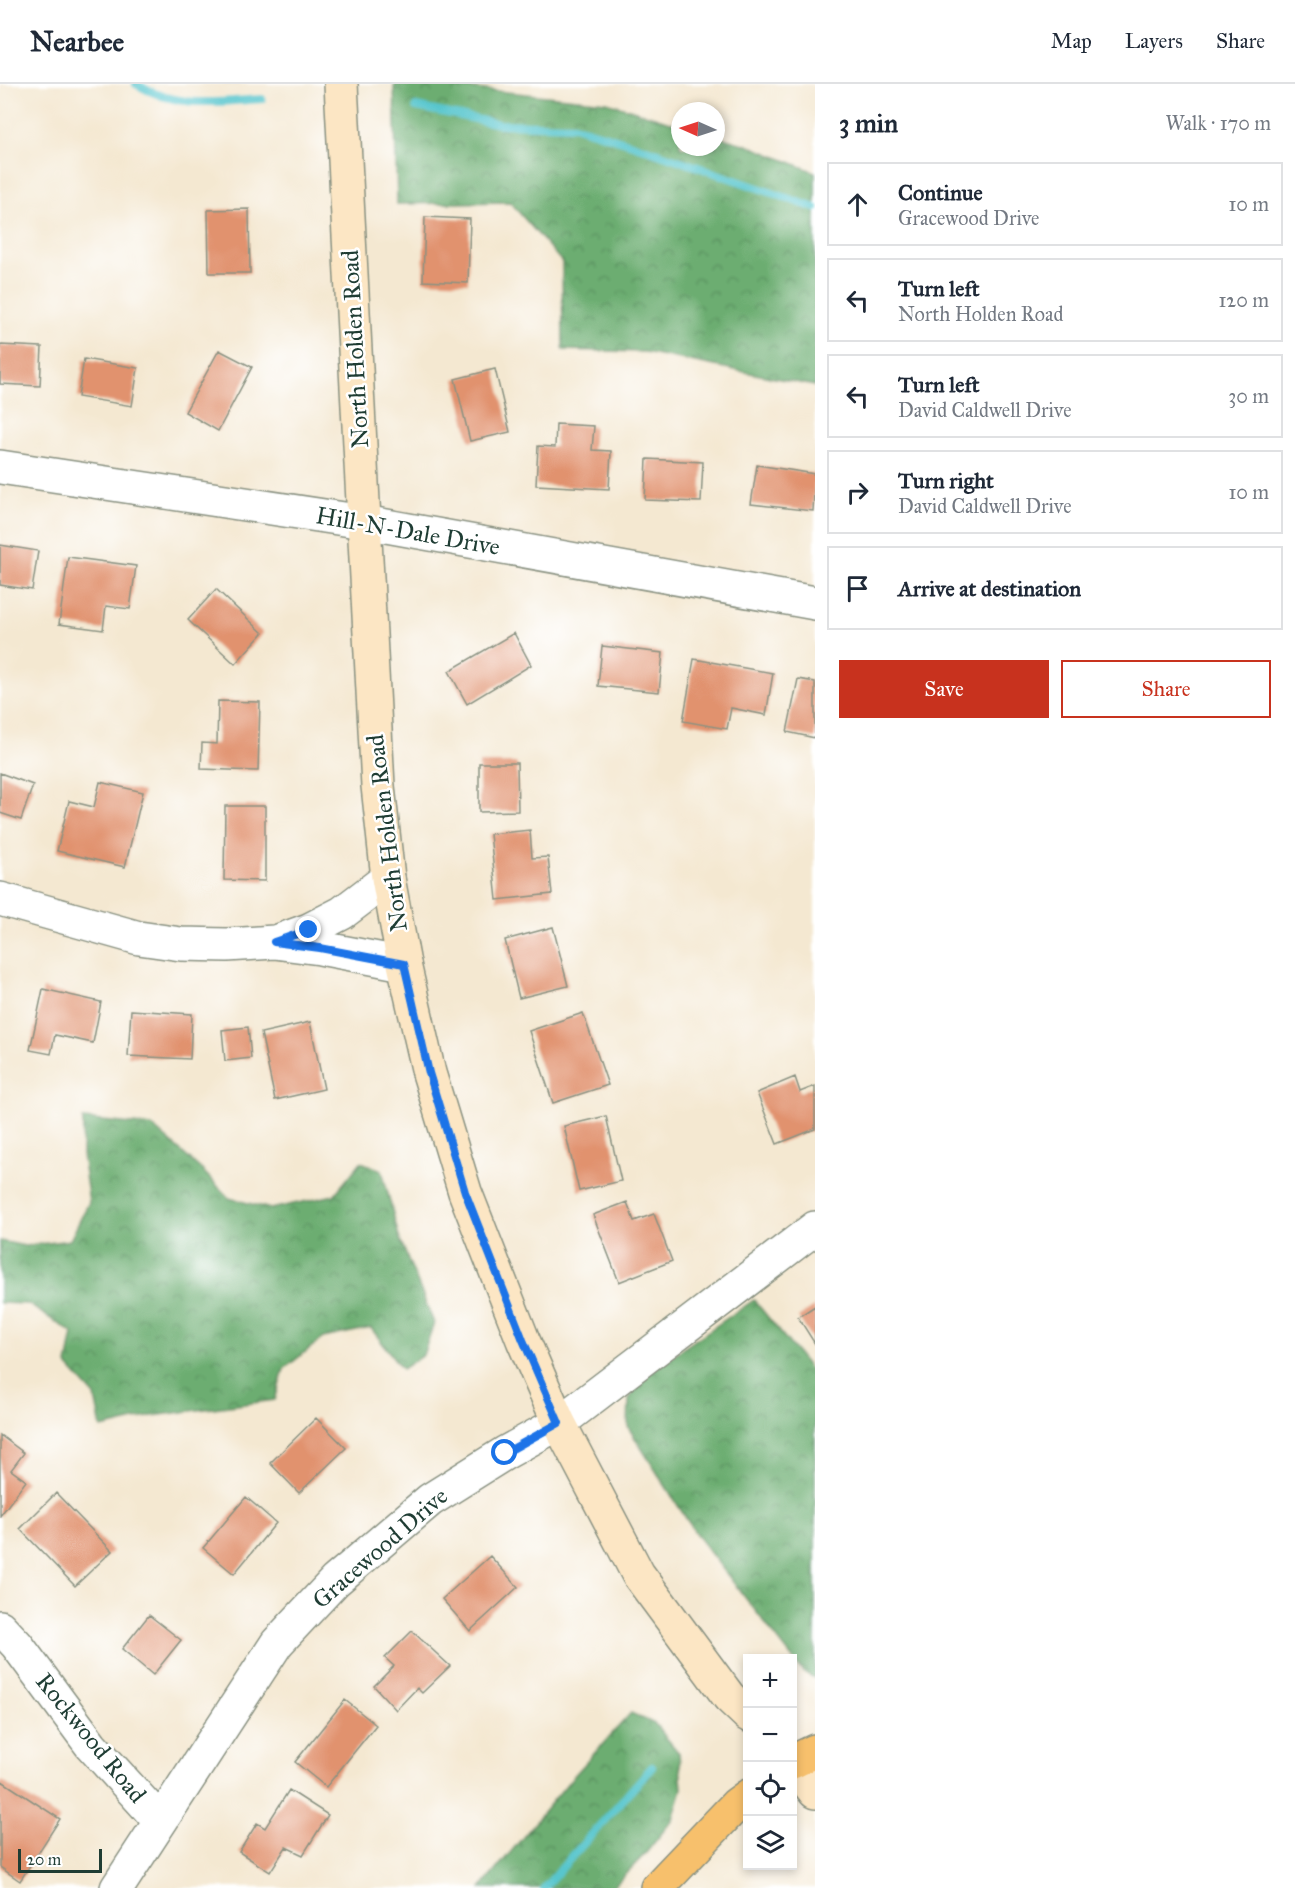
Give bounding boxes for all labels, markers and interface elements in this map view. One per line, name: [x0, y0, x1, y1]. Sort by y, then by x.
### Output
text: Nearbee: [30, 24, 124, 59]
text: Map: [1051, 28, 1092, 54]
text: Layers: [1125, 28, 1183, 54]
text: Share: [1216, 28, 1265, 54]
north arrow: [671, 102, 725, 156]
text: 3 min: [839, 107, 898, 139]
text: Walk · 170 m: [1166, 111, 1271, 135]
text: Continue: [898, 179, 983, 206]
icon: ahead: [841, 188, 874, 221]
text: 10 m: [1228, 192, 1269, 216]
text: Gracewood Drive: [898, 206, 1039, 230]
street label: North Holden Road: [335, 249, 375, 449]
text: Turn left: [898, 275, 980, 302]
icon: left: [841, 284, 874, 317]
text: 120 m: [1218, 288, 1269, 312]
text: North Holden Road: [898, 302, 1063, 326]
text: Turn left: [898, 371, 980, 398]
icon: left: [841, 380, 874, 413]
text: 30 m: [1228, 384, 1269, 408]
text: David Caldwell Drive: [898, 398, 1072, 422]
text: Turn right: [898, 467, 994, 494]
icon: right: [841, 476, 874, 509]
text: 10 m: [1228, 480, 1269, 504]
text: David Caldwell Drive: [898, 494, 1072, 518]
street label: Hill-N-Dale Drive: [314, 500, 502, 562]
icon: arrive: [841, 572, 874, 605]
text: Arrive at destination: [898, 575, 1081, 602]
button: Save: [839, 660, 1049, 718]
button: Share: [1061, 660, 1271, 718]
street label: North Holden Road: [360, 733, 414, 933]
route end: [295, 916, 321, 942]
route start: [491, 1439, 517, 1465]
street label: Gracewood Drive: [306, 1481, 454, 1615]
map controls: [743, 1654, 797, 1870]
button: +: [743, 1654, 797, 1708]
street label: Rockwood Road: [29, 1667, 153, 1809]
button: −: [743, 1708, 797, 1762]
button: locate: [743, 1762, 797, 1816]
button: layers: [743, 1816, 797, 1870]
scale bar: [18, 1846, 102, 1874]
text: 20 m: [27, 1850, 61, 1869]

